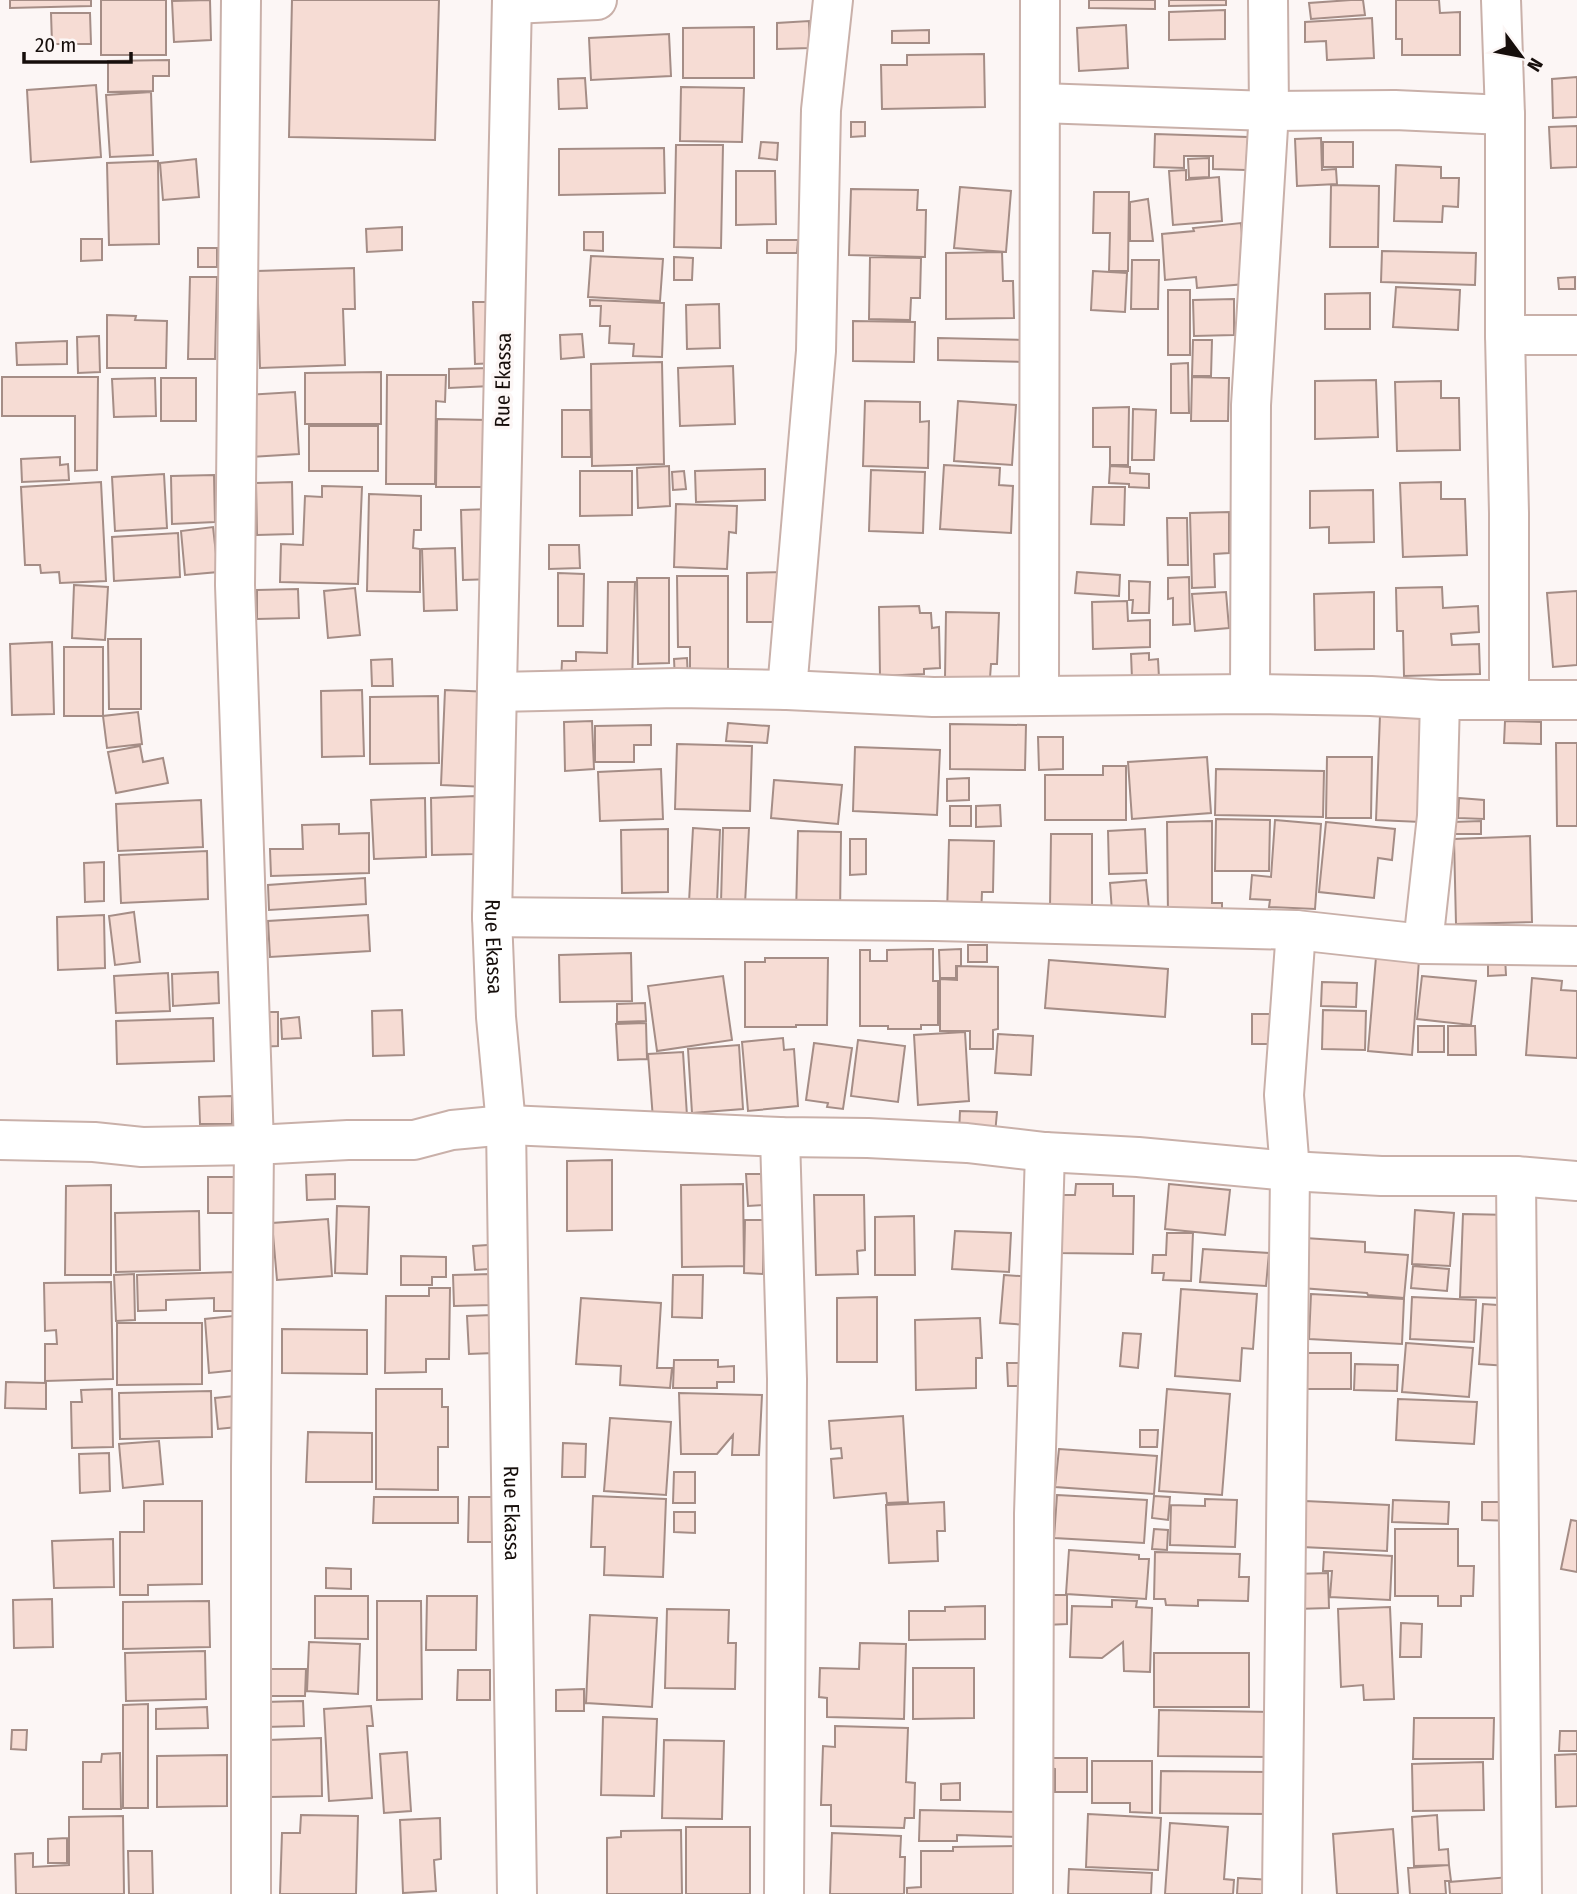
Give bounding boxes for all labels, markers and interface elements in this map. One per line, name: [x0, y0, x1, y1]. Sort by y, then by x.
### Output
scale bar: [24, 21, 131, 65]
north arrow: [1486, 21, 1556, 91]
text: 20 m: [35, 32, 76, 58]
text: N: [1522, 54, 1548, 76]
street label: Rue Ekassa: [489, 332, 517, 428]
street label: Rue Ekassa: [479, 899, 508, 995]
street label: Rue Ekassa: [498, 1465, 525, 1561]

